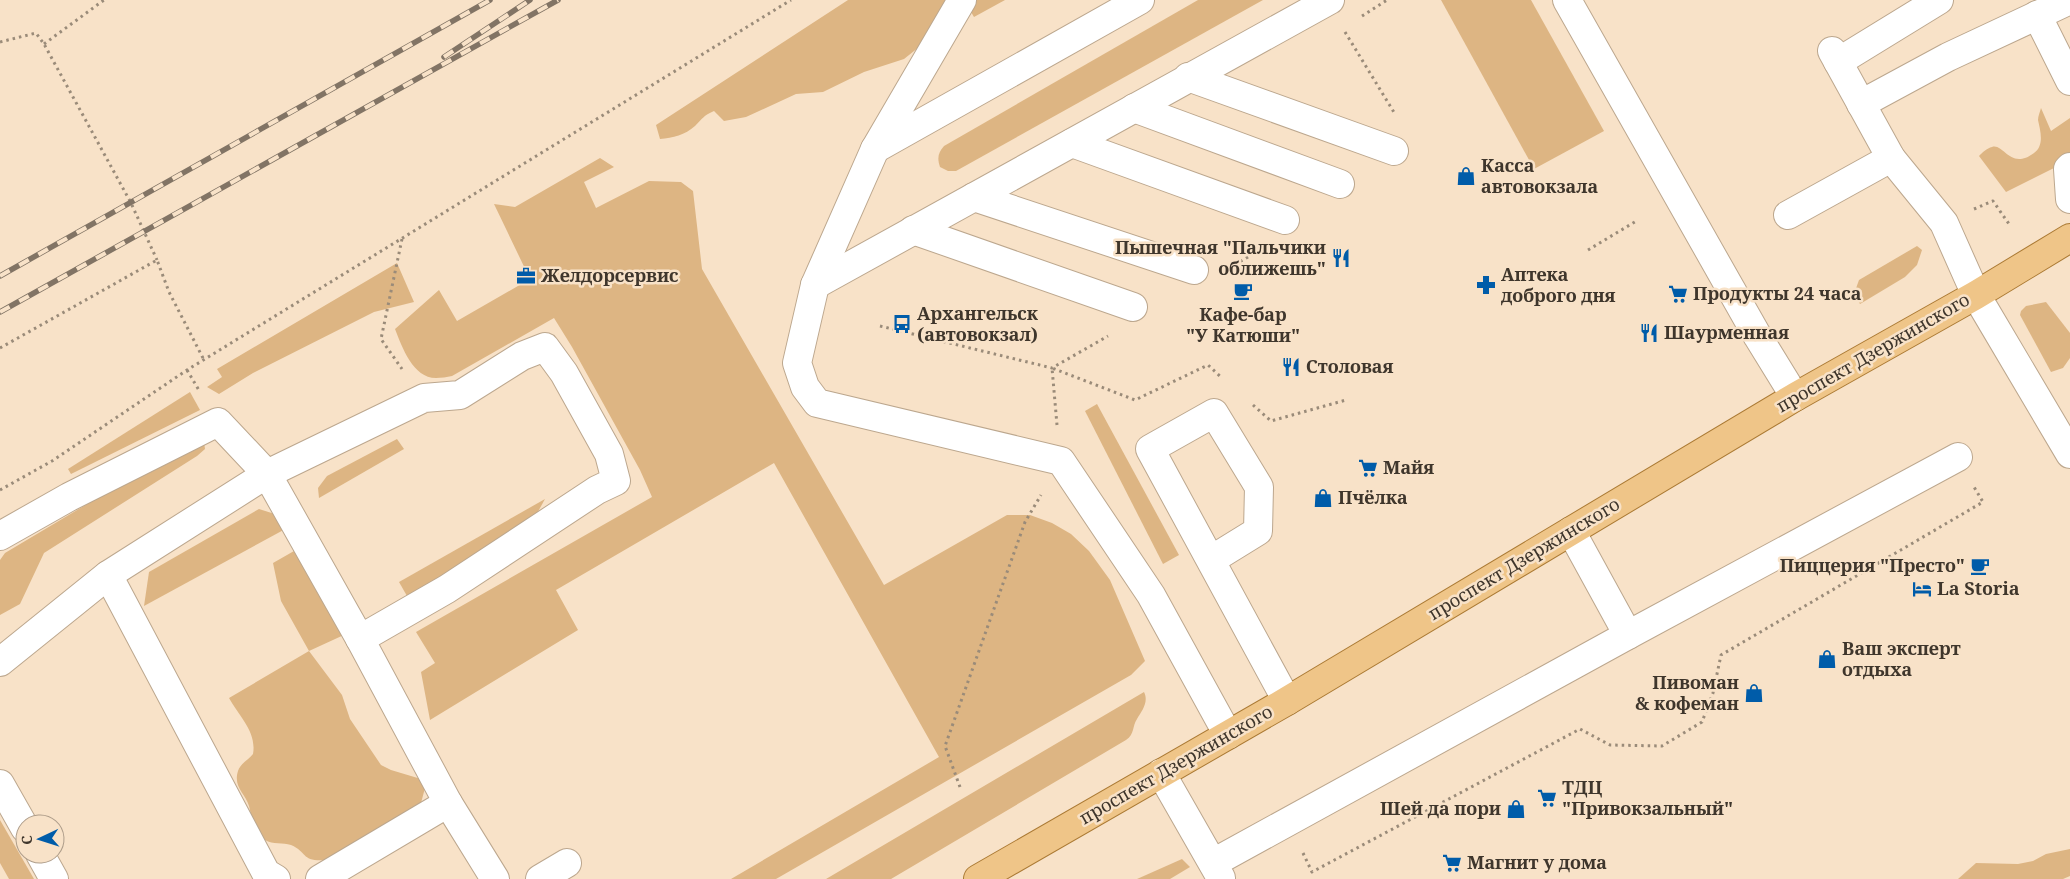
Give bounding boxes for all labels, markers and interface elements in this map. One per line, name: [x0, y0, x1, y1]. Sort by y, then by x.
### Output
place label: Касса автовокзала: [1481, 153, 1598, 198]
shop icon: Касса автовокзала: [1455, 165, 1477, 187]
place label: Пышечная "Пальчики оближешь": [1115, 235, 1326, 280]
restaurant icon: Пышечная "Пальчики оближешь": [1330, 247, 1352, 269]
place label: Аптека доброго дня: [1501, 262, 1616, 307]
place label: Желдорсервис: [541, 263, 679, 287]
office icon: Желдорсервис: [515, 265, 537, 287]
pharmacy icon: Аптека доброго дня: [1475, 274, 1497, 296]
cafe icon: Кафе-бар "У Катюши": [1232, 280, 1254, 302]
place label: Продукты 24 часа: [1693, 281, 1862, 305]
supermarket icon: Продукты 24 часа: [1667, 283, 1689, 305]
street label: проспект Дзержинского: [1771, 287, 1974, 417]
place label: Архангельск (автовокзал): [917, 301, 1039, 346]
place label: Кафе-бар "У Катюши": [1186, 302, 1300, 347]
bus stop icon: Архангельск (автовокзал): [891, 313, 913, 335]
place label: Шаурменная: [1664, 320, 1789, 344]
restaurant icon: Шаурменная: [1638, 322, 1660, 344]
place label: Столовая: [1306, 354, 1393, 378]
restaurant icon: Столовая: [1280, 356, 1302, 378]
place label: Майя: [1383, 455, 1434, 479]
supermarket icon: Майя: [1357, 457, 1379, 479]
place label: Пчёлка: [1338, 485, 1408, 509]
shop icon: Пчёлка: [1312, 487, 1334, 509]
street label: проспект Дзержинского: [1423, 491, 1624, 625]
place label: Пиццерия "Престо": [1780, 553, 1965, 577]
cafe icon: Пиццерия "Престо": [1969, 555, 1991, 577]
place label: La Storia: [1937, 576, 2020, 600]
hotel icon: La Storia: [1911, 578, 1933, 600]
place label: Ваш эксперт отдыха: [1842, 636, 1961, 681]
shop icon: Ваш эксперт отдыха: [1816, 648, 1838, 670]
place label: Пивоман & кофеман: [1635, 670, 1739, 715]
shop icon: Пивоман & кофеман: [1743, 682, 1765, 704]
street label: проспект Дзержинского: [1074, 699, 1277, 829]
place label: ТДЦ "Привокзальный": [1562, 775, 1733, 820]
supermarket icon: ТДЦ "Привокзальный": [1536, 787, 1558, 809]
place label: Шей да пори: [1380, 796, 1501, 820]
shop icon: Шей да пори: [1505, 798, 1527, 820]
north arrow: [15, 814, 65, 864]
text: С: [17, 835, 36, 845]
place label: Магнит у дома: [1467, 850, 1607, 874]
supermarket icon: Магнит у дома: [1441, 852, 1463, 874]

